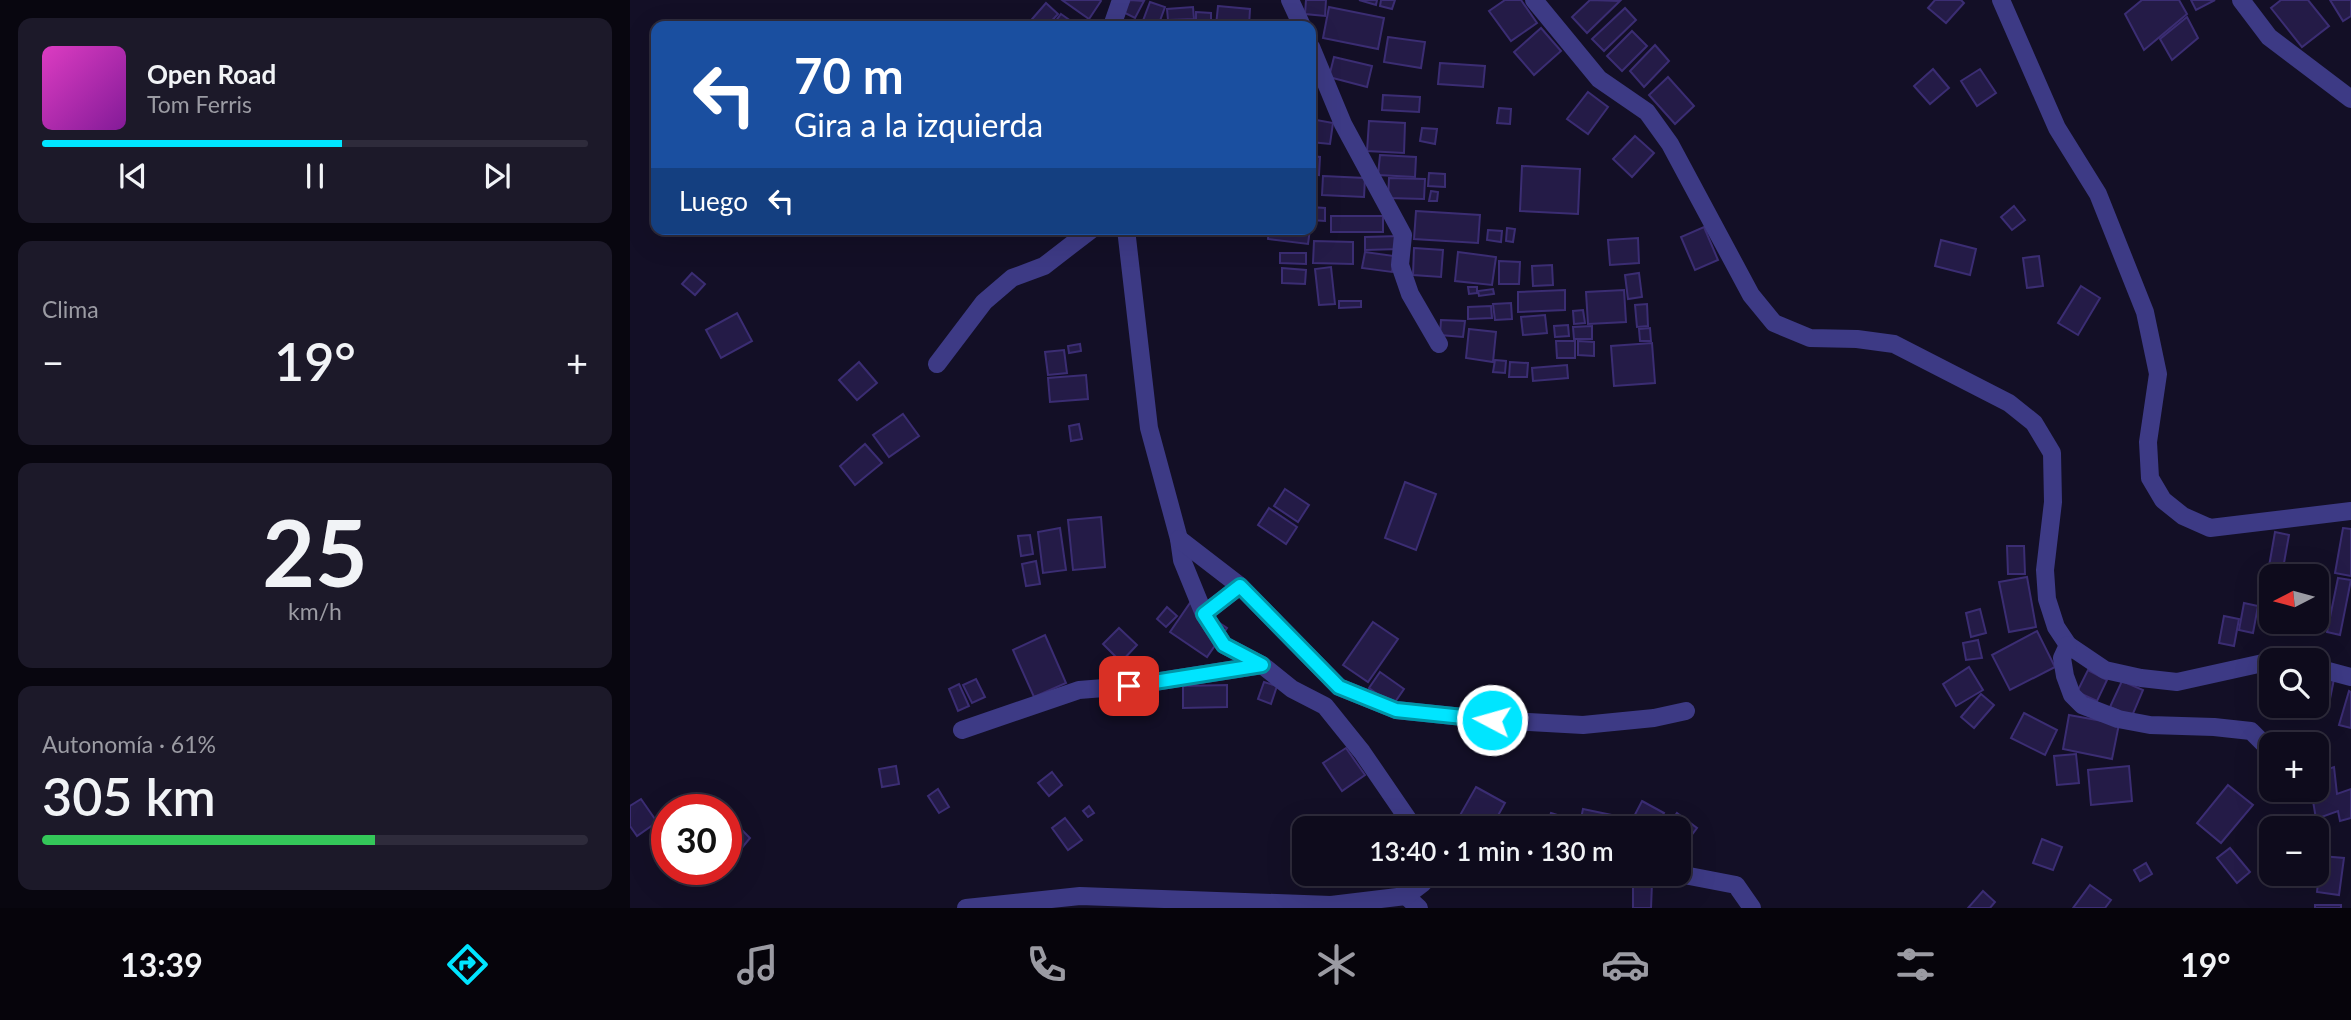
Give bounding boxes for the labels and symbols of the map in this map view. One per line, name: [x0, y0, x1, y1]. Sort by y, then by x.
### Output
north arrow: [2259, 564, 2329, 634]
pin: [1099, 656, 1159, 716]
position arrow: [1455, 683, 1529, 757]
speed limit sign: 30: [651, 794, 742, 885]

